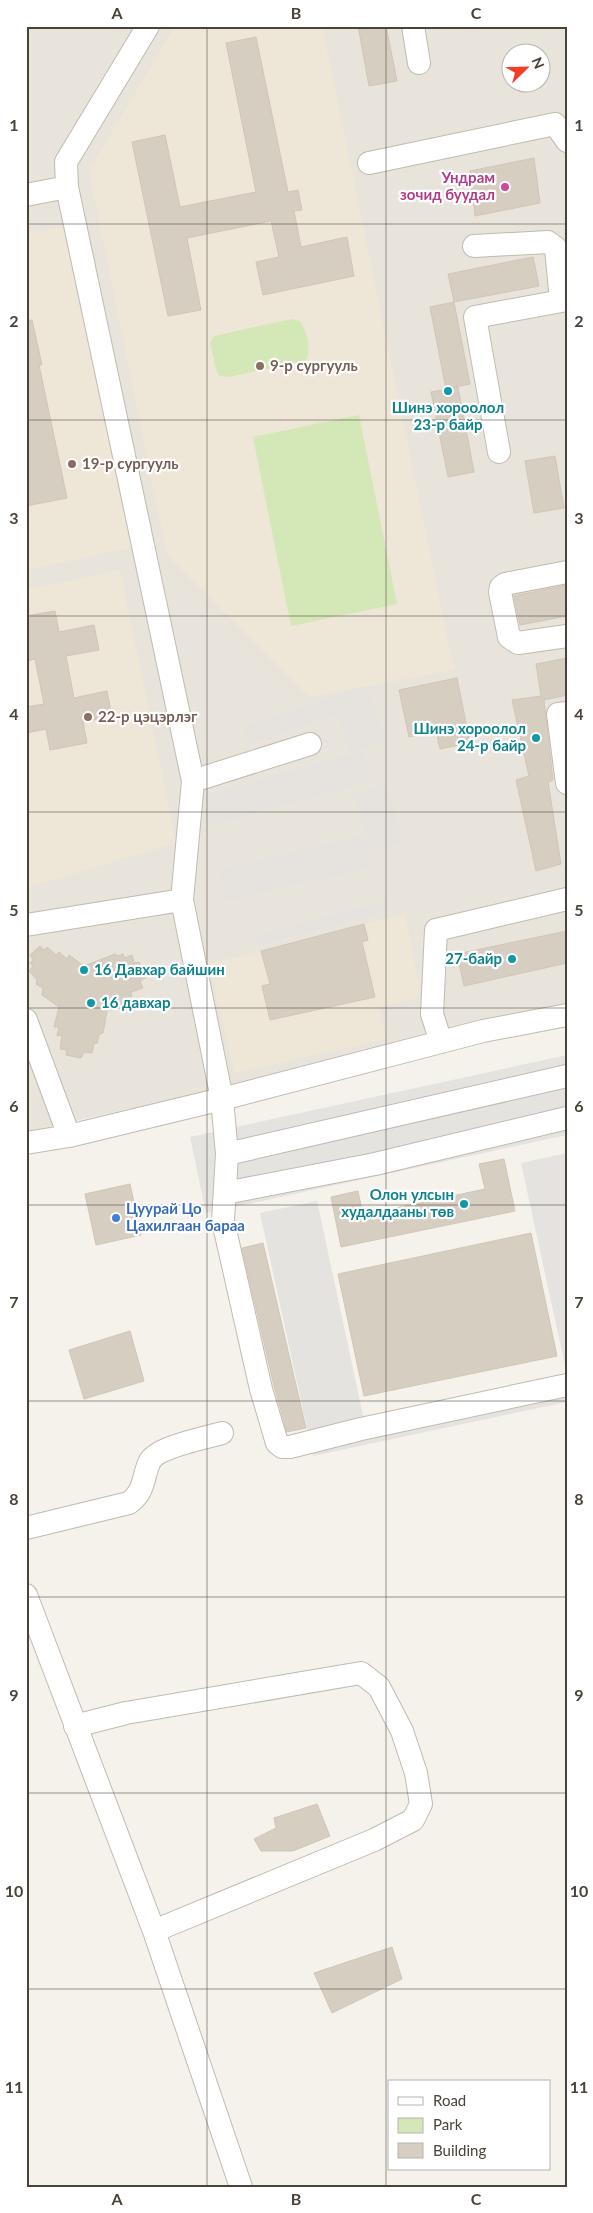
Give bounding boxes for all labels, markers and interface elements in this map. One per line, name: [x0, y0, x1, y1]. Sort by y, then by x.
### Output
text: A: [110, 3, 123, 22]
text: B: [291, 3, 301, 22]
text: C: [471, 3, 482, 22]
north arrow: [500, 42, 550, 92]
text: N: [528, 54, 548, 71]
text: 1: [9, 115, 19, 134]
text: 1: [574, 115, 584, 134]
place label: Ундрам зочид буудал: [400, 168, 495, 203]
marker: Ундрам зочид буудал: [499, 181, 511, 193]
text: 2: [9, 311, 19, 330]
text: 2: [574, 311, 584, 330]
place label: 9-р сургууль: [270, 356, 358, 374]
marker: 9-р сургууль: [254, 360, 266, 372]
marker: Шинэ хороолол 23-р байр: [442, 385, 454, 397]
place label: Шинэ хороолол 23-р байр: [392, 398, 504, 433]
place label: 19-р сургууль: [82, 454, 178, 472]
marker: 19-р сургууль: [66, 458, 78, 470]
text: 3: [9, 508, 19, 527]
text: 3: [574, 508, 584, 527]
text: 4: [9, 704, 19, 723]
text: 4: [574, 704, 584, 723]
place label: 22-р цэцэрлэг: [98, 707, 198, 725]
marker: 22-р цэцэрлэг: [82, 711, 94, 723]
place label: Шинэ хороолол 24-р байр: [414, 719, 526, 754]
marker: Шинэ хороолол 24-р байр: [530, 732, 542, 744]
text: 5: [9, 900, 19, 919]
text: 5: [574, 900, 584, 919]
place label: 27-байр: [445, 949, 502, 967]
marker: 27-байр: [506, 953, 518, 965]
place label: 16 Давхар байшин: [94, 960, 225, 978]
marker: 16 Давхар байшин: [78, 964, 90, 976]
place label: 16 давхар: [101, 993, 171, 1011]
marker: 16 давхар: [85, 997, 97, 1009]
text: 6: [9, 1096, 19, 1115]
text: 6: [574, 1096, 584, 1115]
place label: Олон улсын худалдааны төв: [341, 1185, 454, 1220]
marker: Олон улсын худалдааны төв: [458, 1198, 470, 1210]
place label: Цуурай Цо Цахилгаан бараа: [126, 1199, 245, 1234]
marker: Цуурай Цо Цахилгаан бараа: [110, 1212, 122, 1224]
text: 7: [9, 1292, 19, 1311]
text: 7: [574, 1292, 584, 1311]
text: 8: [9, 1489, 19, 1508]
text: 8: [574, 1489, 584, 1508]
text: 9: [9, 1685, 19, 1704]
text: 9: [574, 1685, 584, 1704]
text: 10: [5, 1881, 23, 1900]
text: 10: [570, 1881, 588, 1900]
text: 11: [5, 2077, 23, 2096]
text: 11: [570, 2077, 588, 2096]
legend: [388, 2080, 550, 2170]
text: Road: [433, 2091, 466, 2109]
text: Park: [433, 2115, 463, 2133]
text: Building: [433, 2141, 486, 2159]
text: A: [110, 2189, 123, 2208]
text: B: [291, 2189, 301, 2208]
text: C: [471, 2189, 482, 2208]

